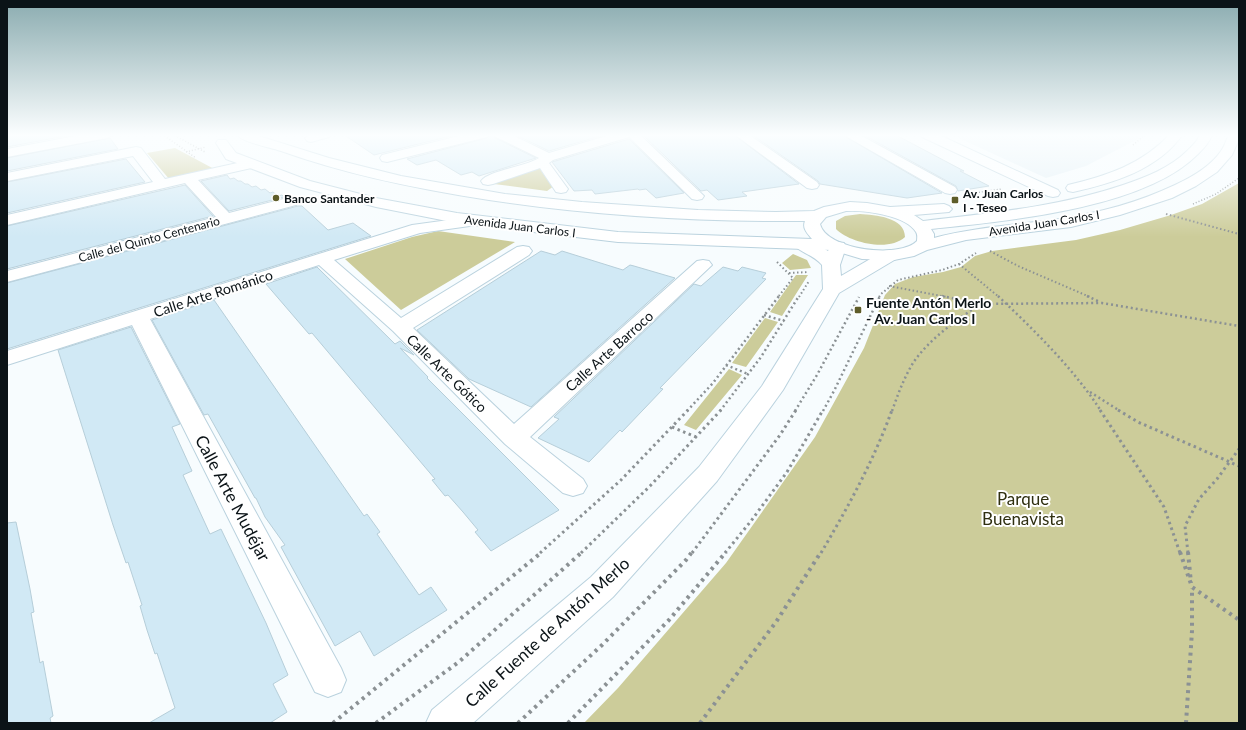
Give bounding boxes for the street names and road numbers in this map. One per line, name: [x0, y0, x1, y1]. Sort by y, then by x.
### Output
street label: Avenida Juan Carlos I: [988, 207, 1100, 239]
street label: Avenida Juan Carlos I: [464, 212, 576, 240]
street label: Calle del Quinto Centenario: [77, 213, 222, 265]
street label: Calle Arte Románico: [151, 266, 275, 320]
street label: Calle Arte Barroco: [562, 307, 656, 395]
street label: Calle Arte Gótico: [403, 330, 491, 416]
street label: Calle Arte Mudéjar: [191, 431, 276, 565]
street label: Calle Fuente de Antón Merlo: [460, 552, 634, 712]

